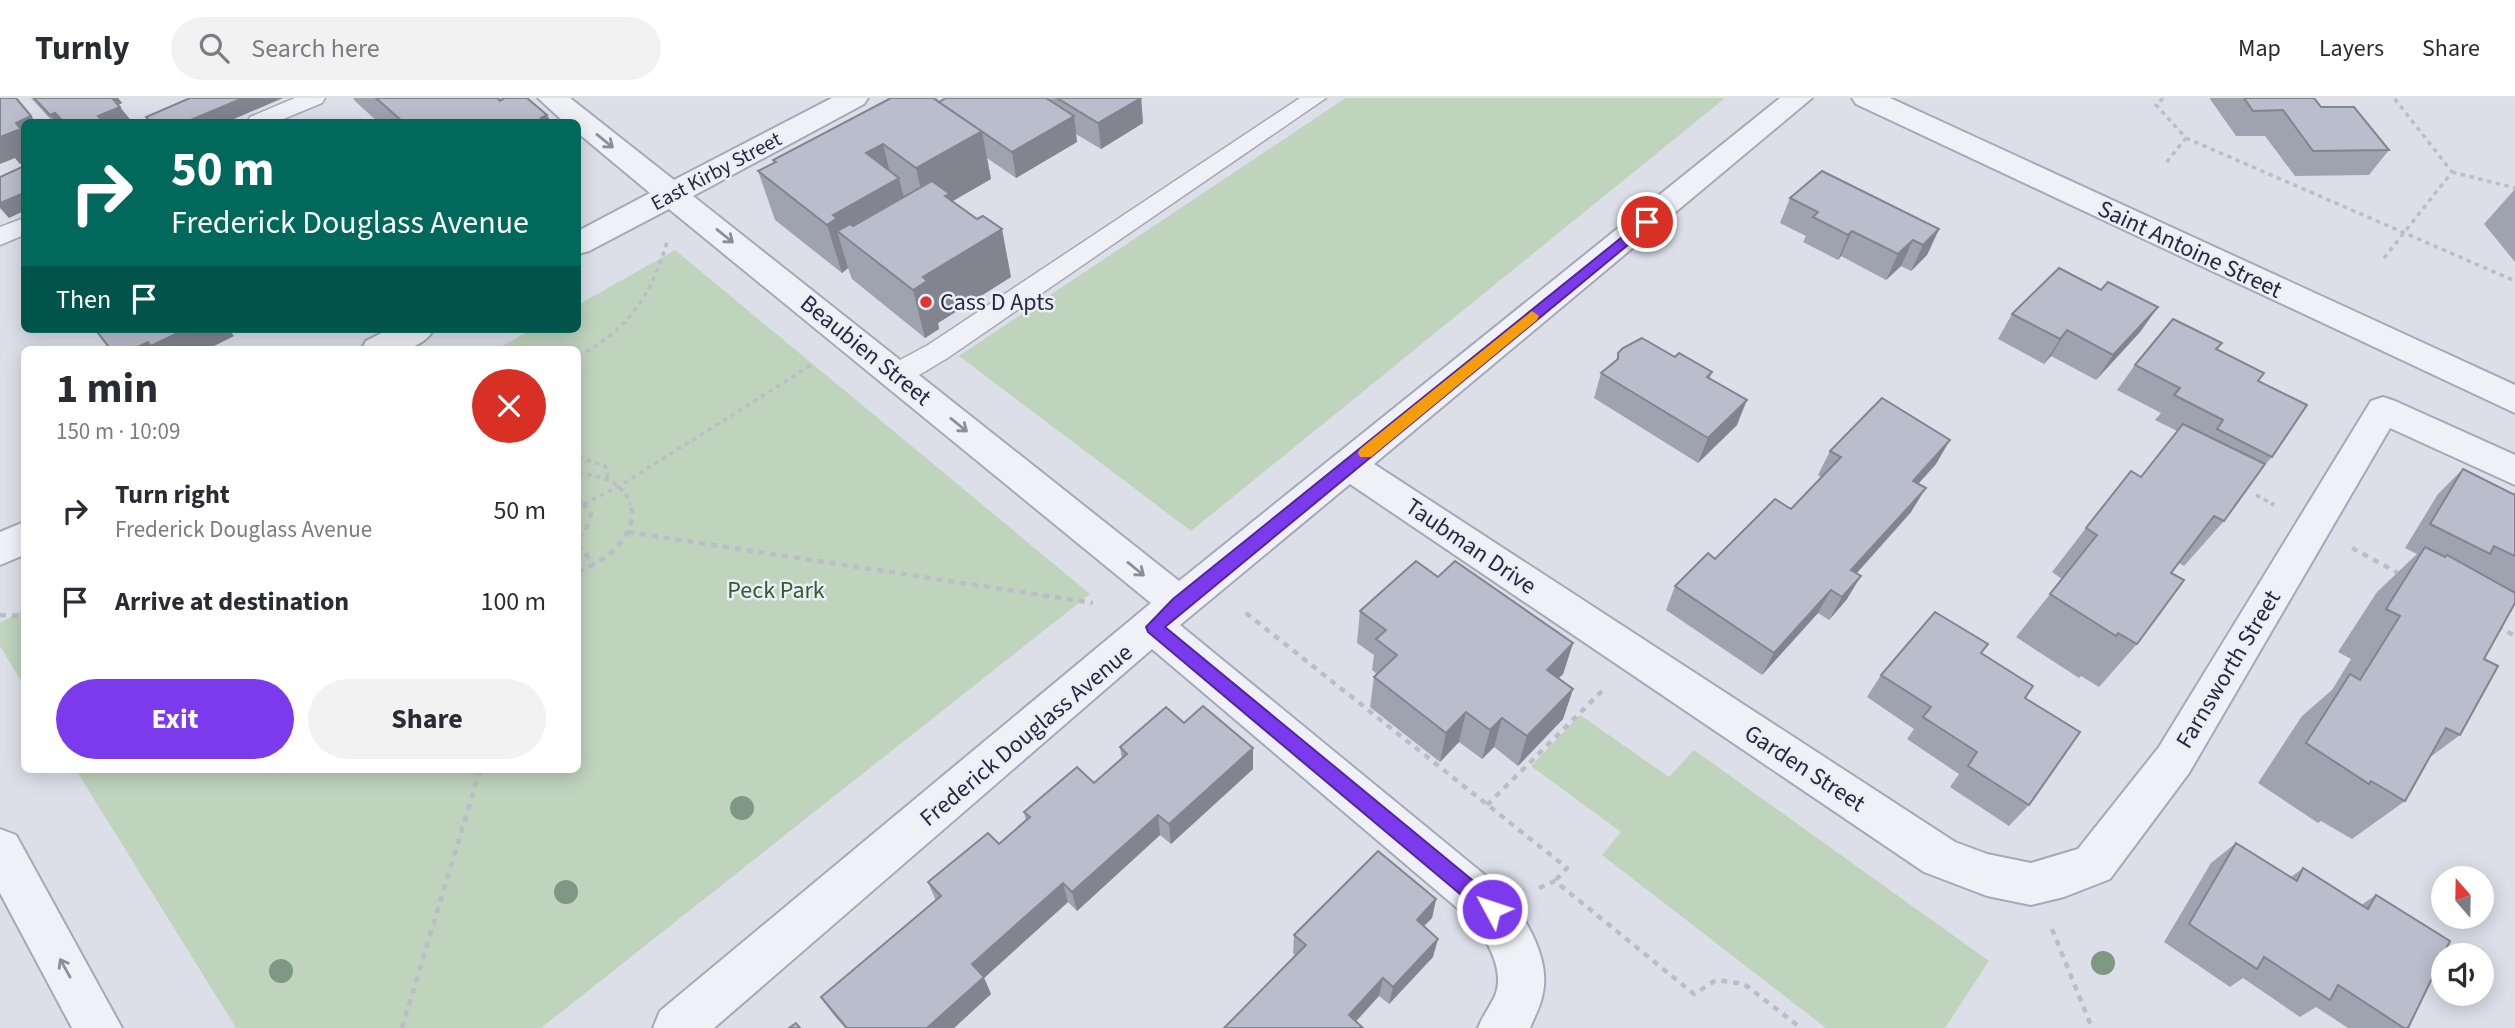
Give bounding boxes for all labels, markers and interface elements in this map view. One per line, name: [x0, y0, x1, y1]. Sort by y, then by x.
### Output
search box: [171, 17, 661, 80]
text: Turnly: [35, 25, 129, 72]
icon: search: [195, 29, 233, 67]
text: Search here: [251, 30, 380, 67]
text: Map: [2238, 31, 2281, 66]
text: Layers: [2319, 31, 2384, 66]
text: Share: [2422, 31, 2480, 66]
street label: East Kirby Street: [645, 124, 787, 218]
one-way arrow: [596, 133, 614, 149]
text: 50 m: [171, 135, 275, 205]
icon: right: [56, 147, 147, 238]
street label: Saint Antoine Street: [2092, 191, 2288, 308]
pin: [1617, 192, 1677, 252]
text: Frederick Douglass Avenue: [171, 200, 529, 246]
icon: arrive: [1628, 203, 1666, 241]
one-way arrow: [716, 229, 734, 244]
icon: arrive: [125, 280, 163, 318]
text: Then: [56, 281, 111, 318]
place label: Cass D Apts: [940, 285, 1054, 320]
street label: Beaubien Street: [793, 286, 939, 414]
marker: Cass D Apts: [918, 294, 934, 310]
text: 1 min: [56, 359, 158, 419]
button: close: [472, 369, 546, 443]
text: 150 m · 10:09: [56, 415, 180, 448]
one-way arrow: [950, 417, 968, 433]
text: Turn right: [115, 476, 230, 513]
street label: Taubman Drive: [1398, 490, 1543, 603]
icon: right: [56, 492, 94, 530]
text: 50 m: [493, 492, 546, 529]
text: Frederick Douglass Avenue: [115, 513, 372, 546]
one-way arrow: [1126, 562, 1144, 577]
park label: Peck Park: [727, 573, 825, 608]
icon: arrive: [56, 583, 94, 621]
text: Arrive at destination: [115, 583, 349, 620]
text: 100 m: [480, 583, 546, 620]
street label: Farnsworth Street: [2167, 583, 2290, 755]
street label: Frederick Douglass Avenue: [912, 636, 1140, 835]
button: Exit: [56, 679, 294, 759]
button: Share: [308, 679, 546, 759]
street label: Garden Street: [1737, 716, 1872, 821]
north arrow: [2431, 866, 2494, 929]
map controls: [2431, 866, 2494, 1006]
position arrow: [1455, 872, 1529, 946]
button: sound: [2431, 943, 2494, 1006]
one-way arrow: [58, 958, 71, 979]

